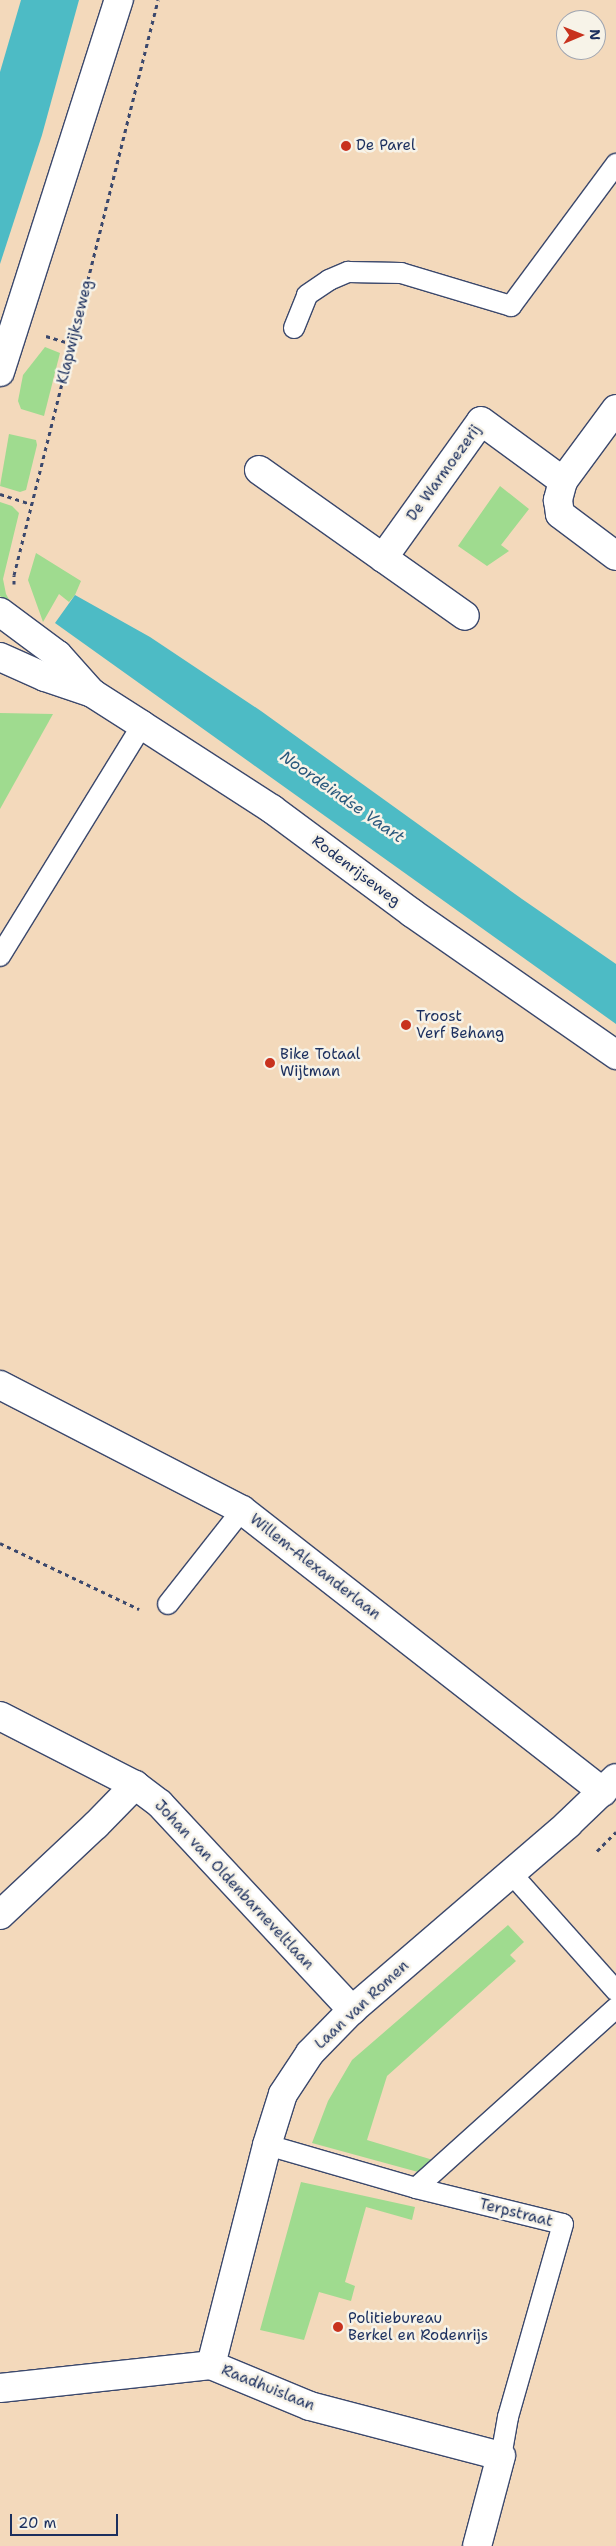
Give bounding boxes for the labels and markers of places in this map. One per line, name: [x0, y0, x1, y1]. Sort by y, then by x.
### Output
place label: De Parel: [356, 137, 416, 155]
marker: De Parel: [340, 140, 352, 152]
place label: Troost Verf Behang: [416, 1007, 504, 1042]
marker: Troost Verf Behang: [400, 1019, 412, 1031]
place label: Bike Totaal Wijtman: [280, 1045, 360, 1080]
marker: Bike Totaal Wijtman: [264, 1057, 276, 1069]
place label: Politiebureau Berkel en Rodenrijs: [348, 2309, 488, 2344]
marker: Politiebureau Berkel en Rodenrijs: [332, 2321, 344, 2333]

